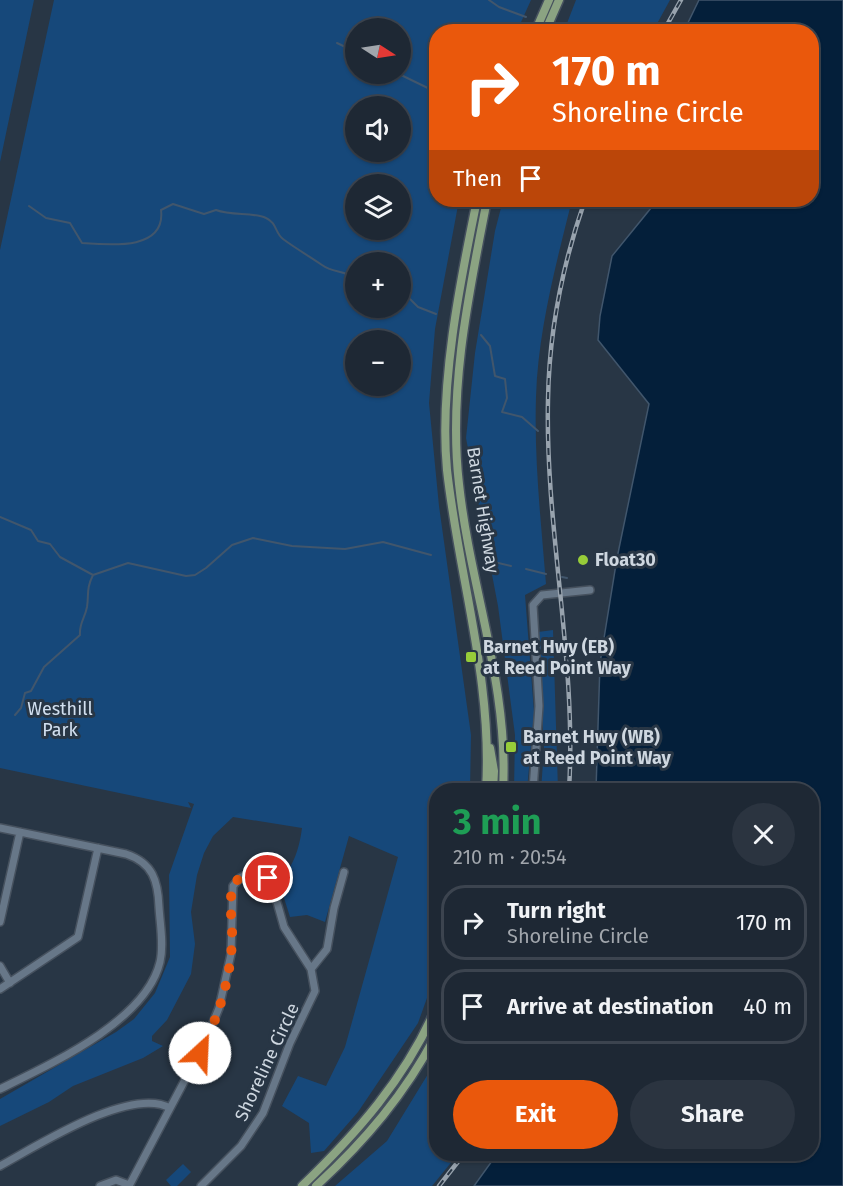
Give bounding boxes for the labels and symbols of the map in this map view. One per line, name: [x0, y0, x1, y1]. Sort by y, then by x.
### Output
north arrow: [345, 18, 411, 84]
street label: Barnet Highway: [462, 445, 504, 575]
place label: Float30: [595, 549, 656, 571]
marker: Float30: [576, 553, 590, 567]
place label: Barnet Hwy (EB) at Reed Point Way: [483, 636, 632, 679]
marker: Barnet Hwy (EB) at Reed Point Way: [464, 650, 478, 664]
park label: Westhill Park: [27, 698, 93, 741]
place label: Barnet Hwy (WB) at Reed Point Way: [523, 726, 672, 769]
marker: Barnet Hwy (WB) at Reed Point Way: [504, 740, 518, 754]
pin: [242, 852, 293, 903]
street label: Shoreline Circle: [230, 999, 304, 1125]
position arrow: [168, 1021, 232, 1085]

